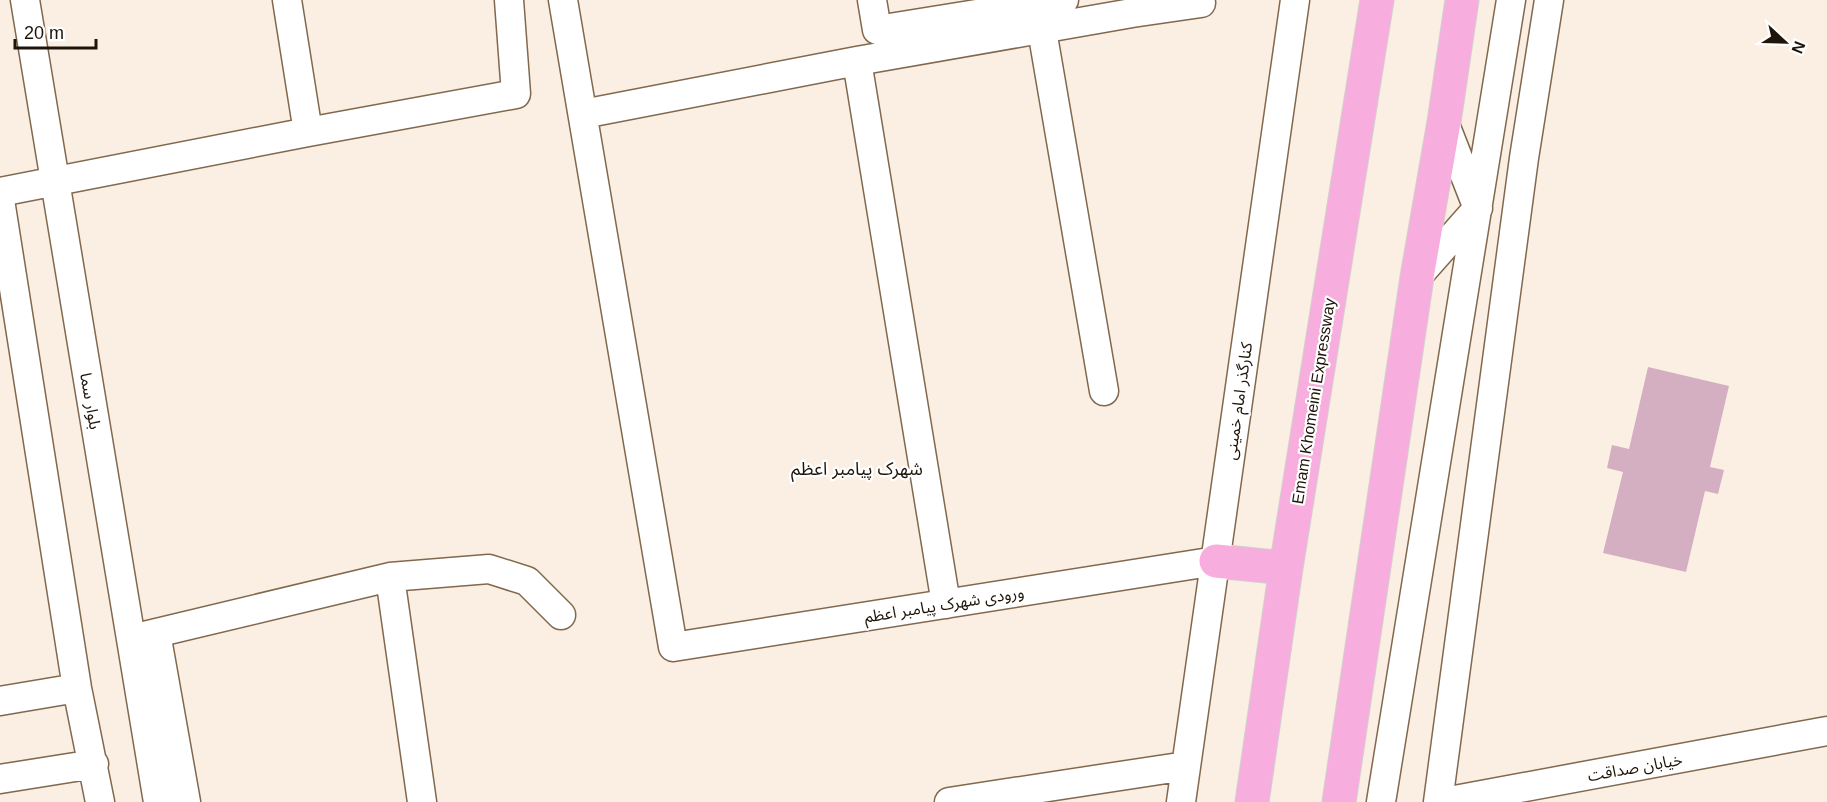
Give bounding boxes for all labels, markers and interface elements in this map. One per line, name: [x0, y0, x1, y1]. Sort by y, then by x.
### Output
scale bar: [15, 12, 96, 50]
north arrow: [1755, 12, 1815, 72]
text: 20 m: [24, 23, 64, 43]
text: N: [1788, 39, 1808, 56]
street label: Emam Khomeini Expressway: [1289, 297, 1338, 505]
street label: کنارگذر امام خمینی: [1222, 341, 1259, 461]
street label: بلوار سما: [76, 371, 104, 431]
district label: شهرک پیامبر اعظم: [791, 459, 923, 482]
street label: ورودی شهرک پیامبر اعظم: [863, 583, 1026, 629]
street label: خیابان صداقت: [1586, 751, 1684, 785]

